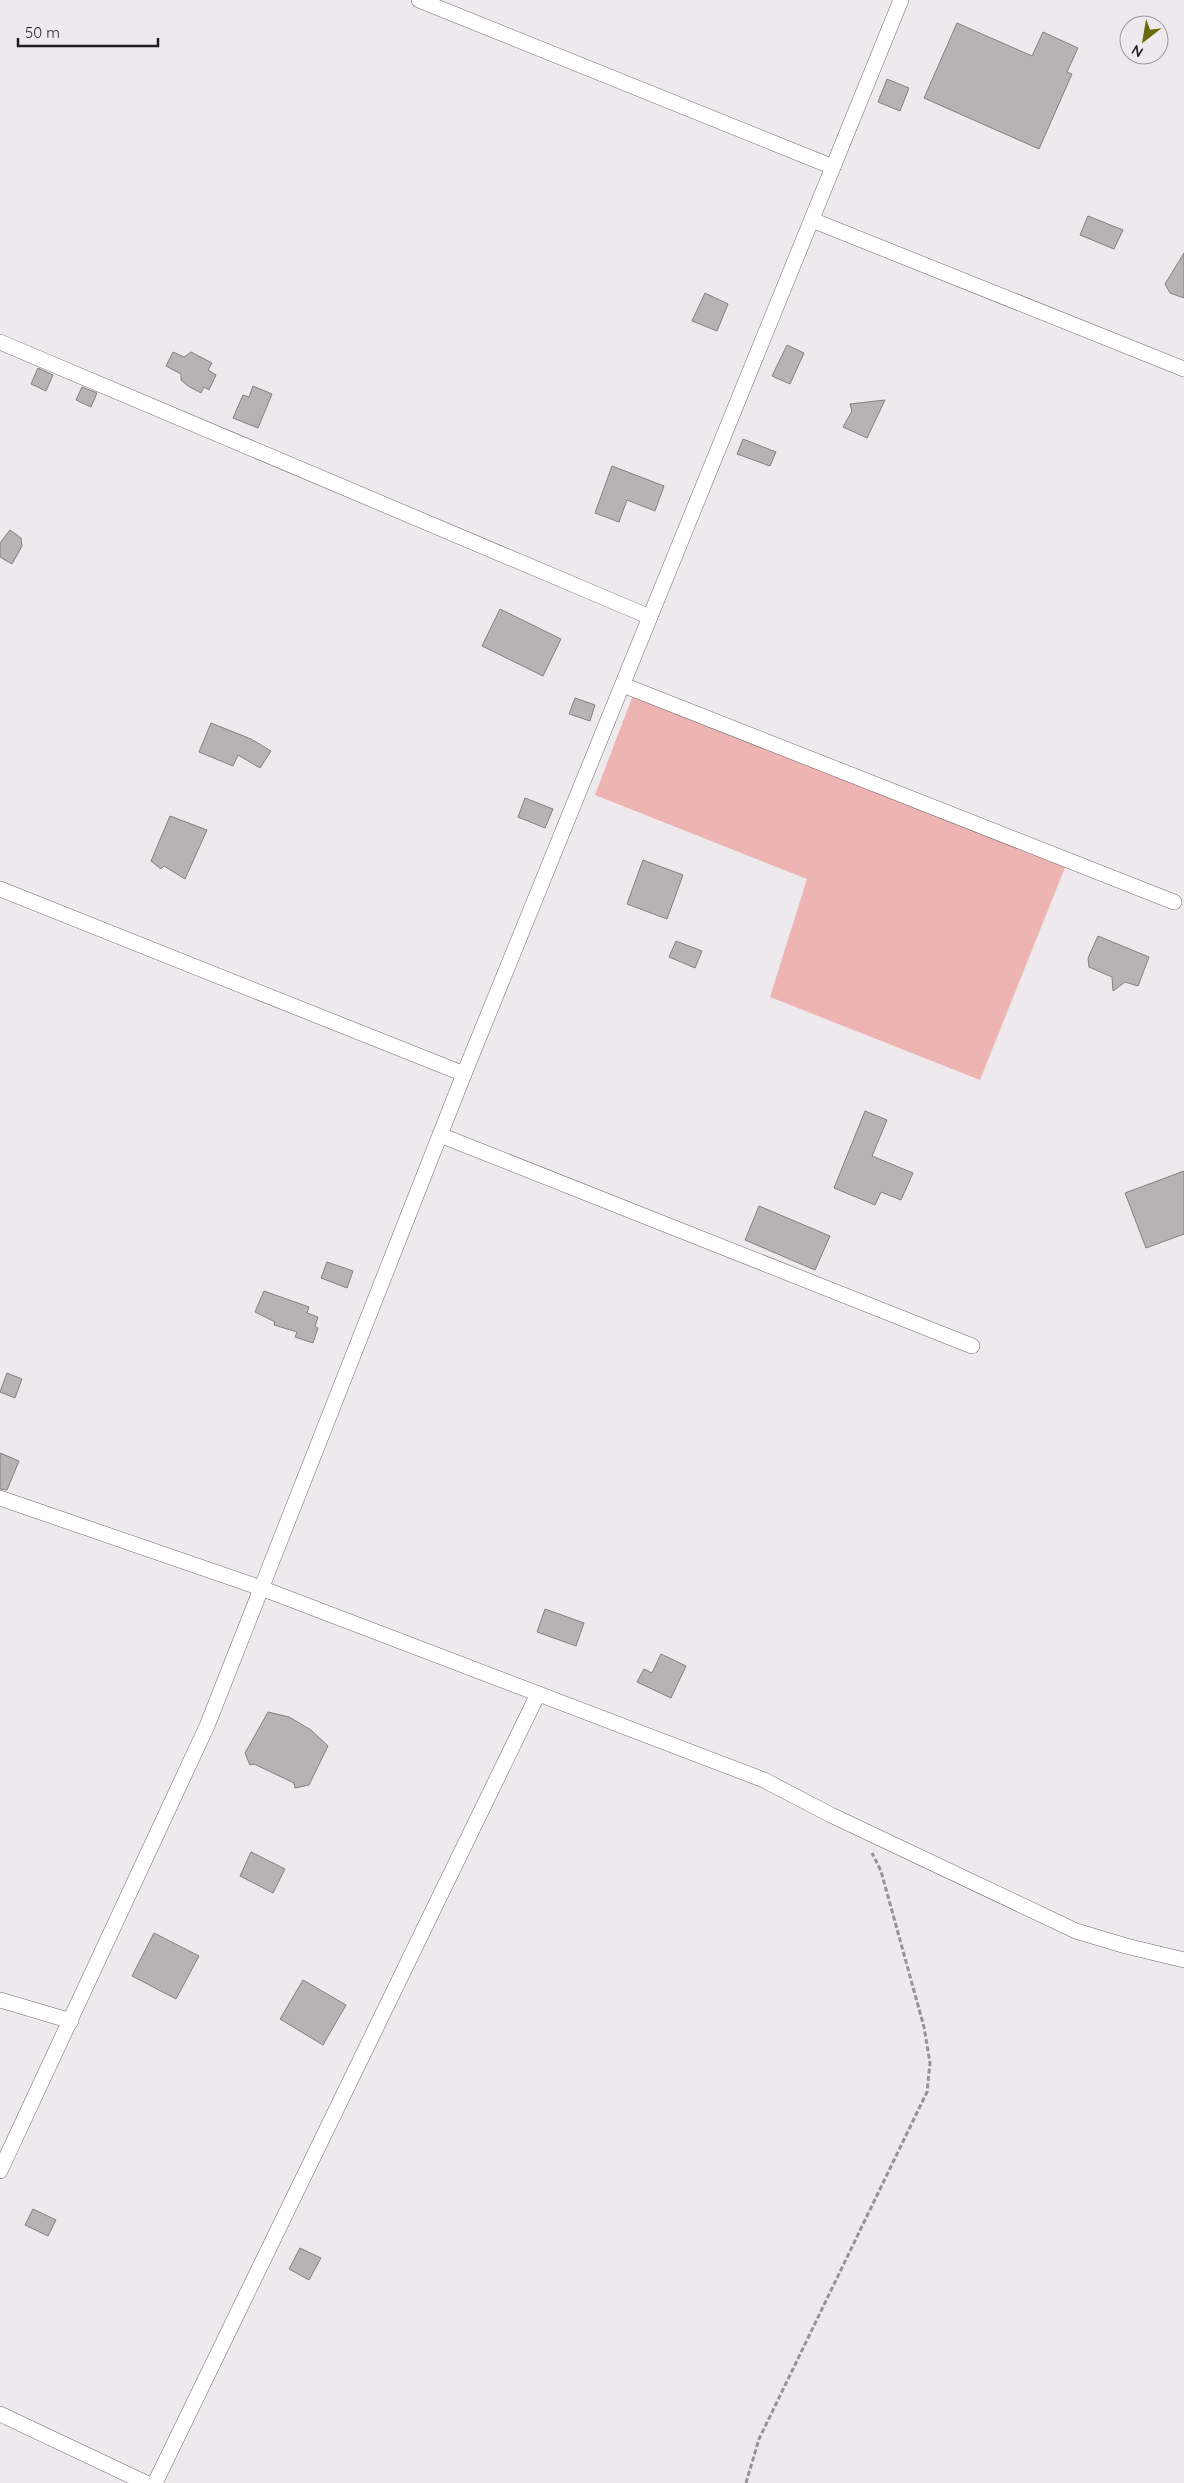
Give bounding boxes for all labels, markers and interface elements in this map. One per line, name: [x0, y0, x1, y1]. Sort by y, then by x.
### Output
scale bar: [18, 15, 158, 47]
north arrow: [1119, 15, 1169, 65]
text: 50 m: [25, 23, 60, 42]
text: N: [1128, 41, 1146, 62]

